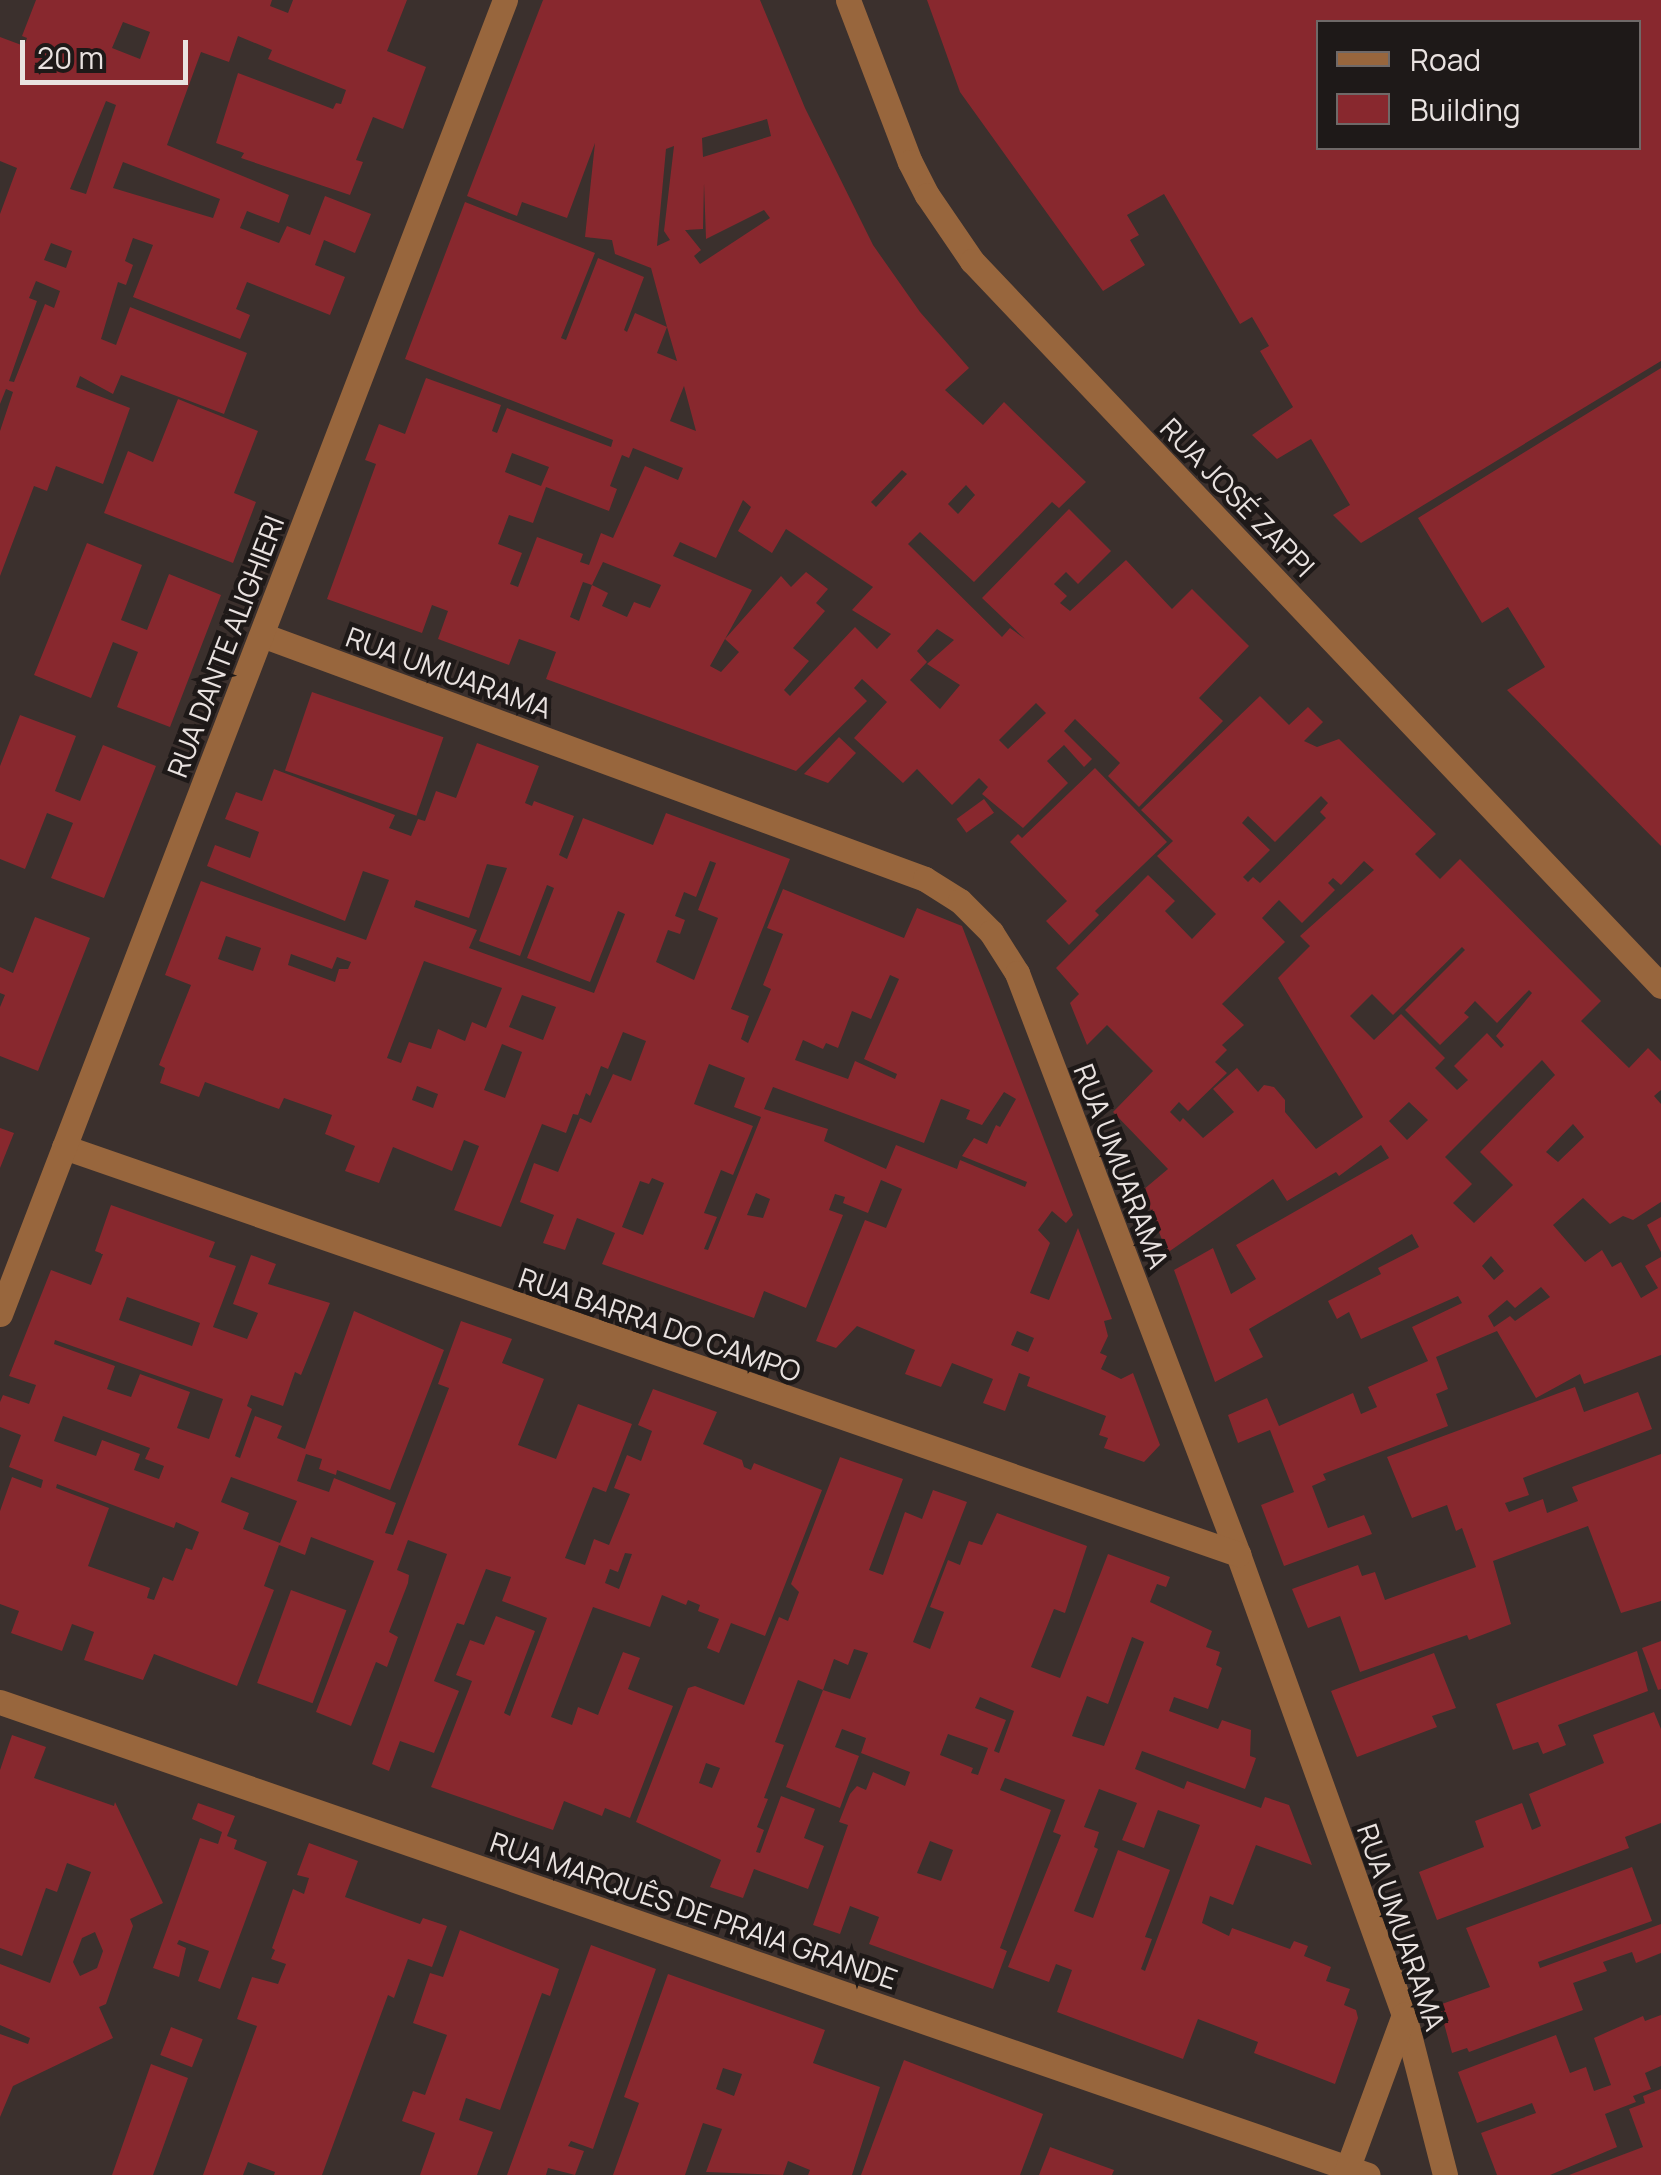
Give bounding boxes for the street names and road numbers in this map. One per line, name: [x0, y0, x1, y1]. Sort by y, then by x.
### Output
street label: RUA JOSÉ ZAPPI: [1154, 411, 1322, 583]
street label: RUA DANTE ALIGHIERI: [160, 511, 290, 781]
street label: RUA UMUARAMA: [342, 619, 556, 725]
street label: RUA UMUARAMA: [1068, 1059, 1176, 1273]
street label: RUA BARRA DO CAMPO: [515, 1260, 805, 1388]
street label: RUA UMUARAMA: [1351, 1819, 1453, 2035]
street label: RUA MARQUÊS DE PRAIA GRANDE: [486, 1824, 902, 1996]

